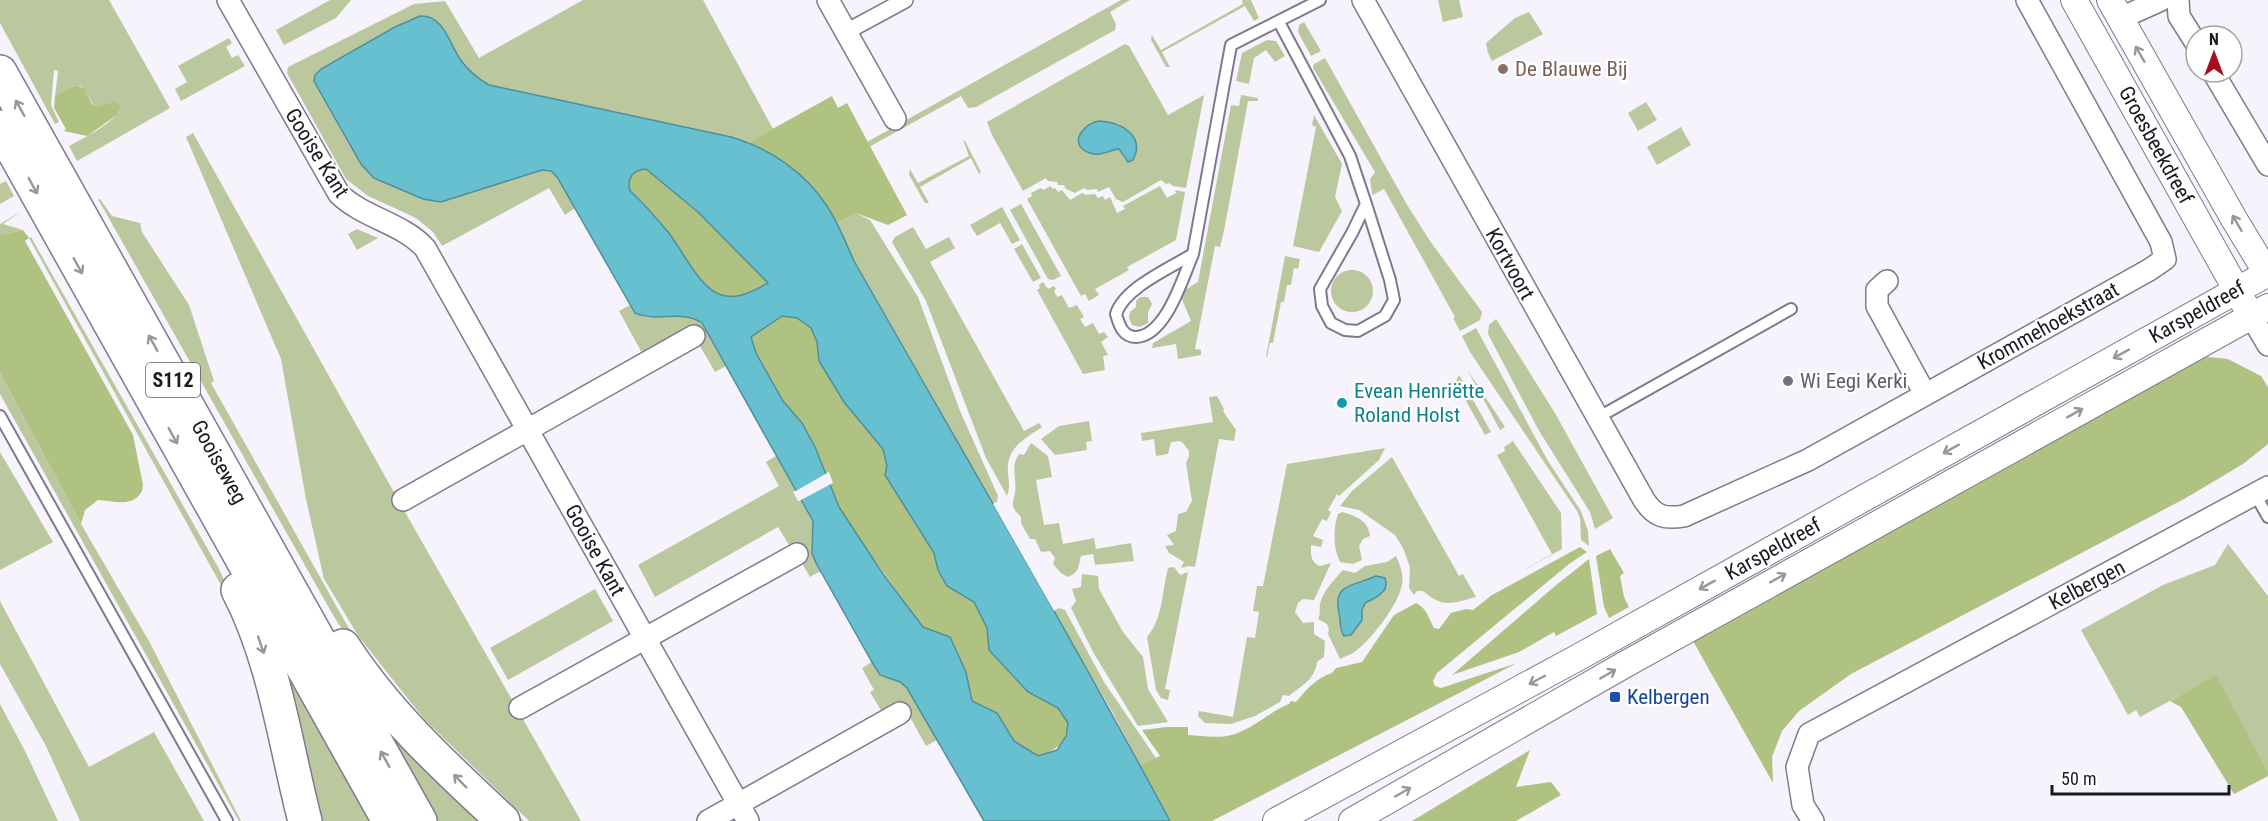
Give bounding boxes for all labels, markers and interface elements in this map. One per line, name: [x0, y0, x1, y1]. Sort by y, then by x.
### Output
north arrow: [2184, 24, 2244, 84]
text: N: [2209, 30, 2219, 49]
one-way arrow: [2134, 45, 2146, 62]
place label: De Blauwe Bij: [1515, 57, 1627, 81]
marker: De Blauwe Bij: [1496, 62, 1510, 76]
street label: Groesbeekdreef: [2114, 82, 2198, 208]
one-way arrow: [14, 99, 25, 117]
street label: Gooise Kant: [280, 104, 354, 202]
one-way arrow: [27, 177, 39, 194]
one-way arrow: [2230, 215, 2242, 232]
street label: Kortvoort: [1481, 224, 1539, 304]
one-way arrow: [72, 257, 84, 274]
street label: Karspeldreef: [2145, 276, 2249, 348]
street label: Krommehoekstraat: [1973, 277, 2123, 375]
one-way arrow: [147, 335, 159, 352]
one-way arrow: [2113, 349, 2130, 361]
road number: S112: [146, 363, 200, 397]
place label: Wi Eegi Kerki: [1800, 369, 1907, 393]
marker: Wi Eegi Kerki: [1781, 374, 1795, 388]
place label: Evean Henriëtte Roland Holst: [1354, 379, 1484, 427]
marker: Evean Henriëtte Roland Holst: [1335, 396, 1349, 410]
one-way arrow: [2065, 407, 2083, 418]
street label: Gooiseweg: [186, 416, 252, 508]
one-way arrow: [167, 427, 179, 444]
one-way arrow: [1943, 444, 1960, 456]
street label: Gooise Kant: [560, 500, 630, 600]
street label: Karspeldreef: [1721, 513, 1825, 585]
street label: Kelbergen: [2045, 555, 2129, 615]
one-way arrow: [1770, 572, 1787, 584]
one-way arrow: [1699, 580, 1717, 591]
one-way arrow: [256, 635, 267, 654]
one-way arrow: [1599, 668, 1616, 680]
one-way arrow: [1529, 674, 1546, 686]
place label: Kelbergen: [1627, 685, 1710, 709]
marker: Kelbergen: [1608, 690, 1622, 704]
one-way arrow: [379, 751, 390, 769]
scale bar: [2052, 758, 2229, 796]
text: 50 m: [2061, 768, 2096, 789]
one-way arrow: [453, 773, 468, 788]
one-way arrow: [1394, 786, 1411, 798]

